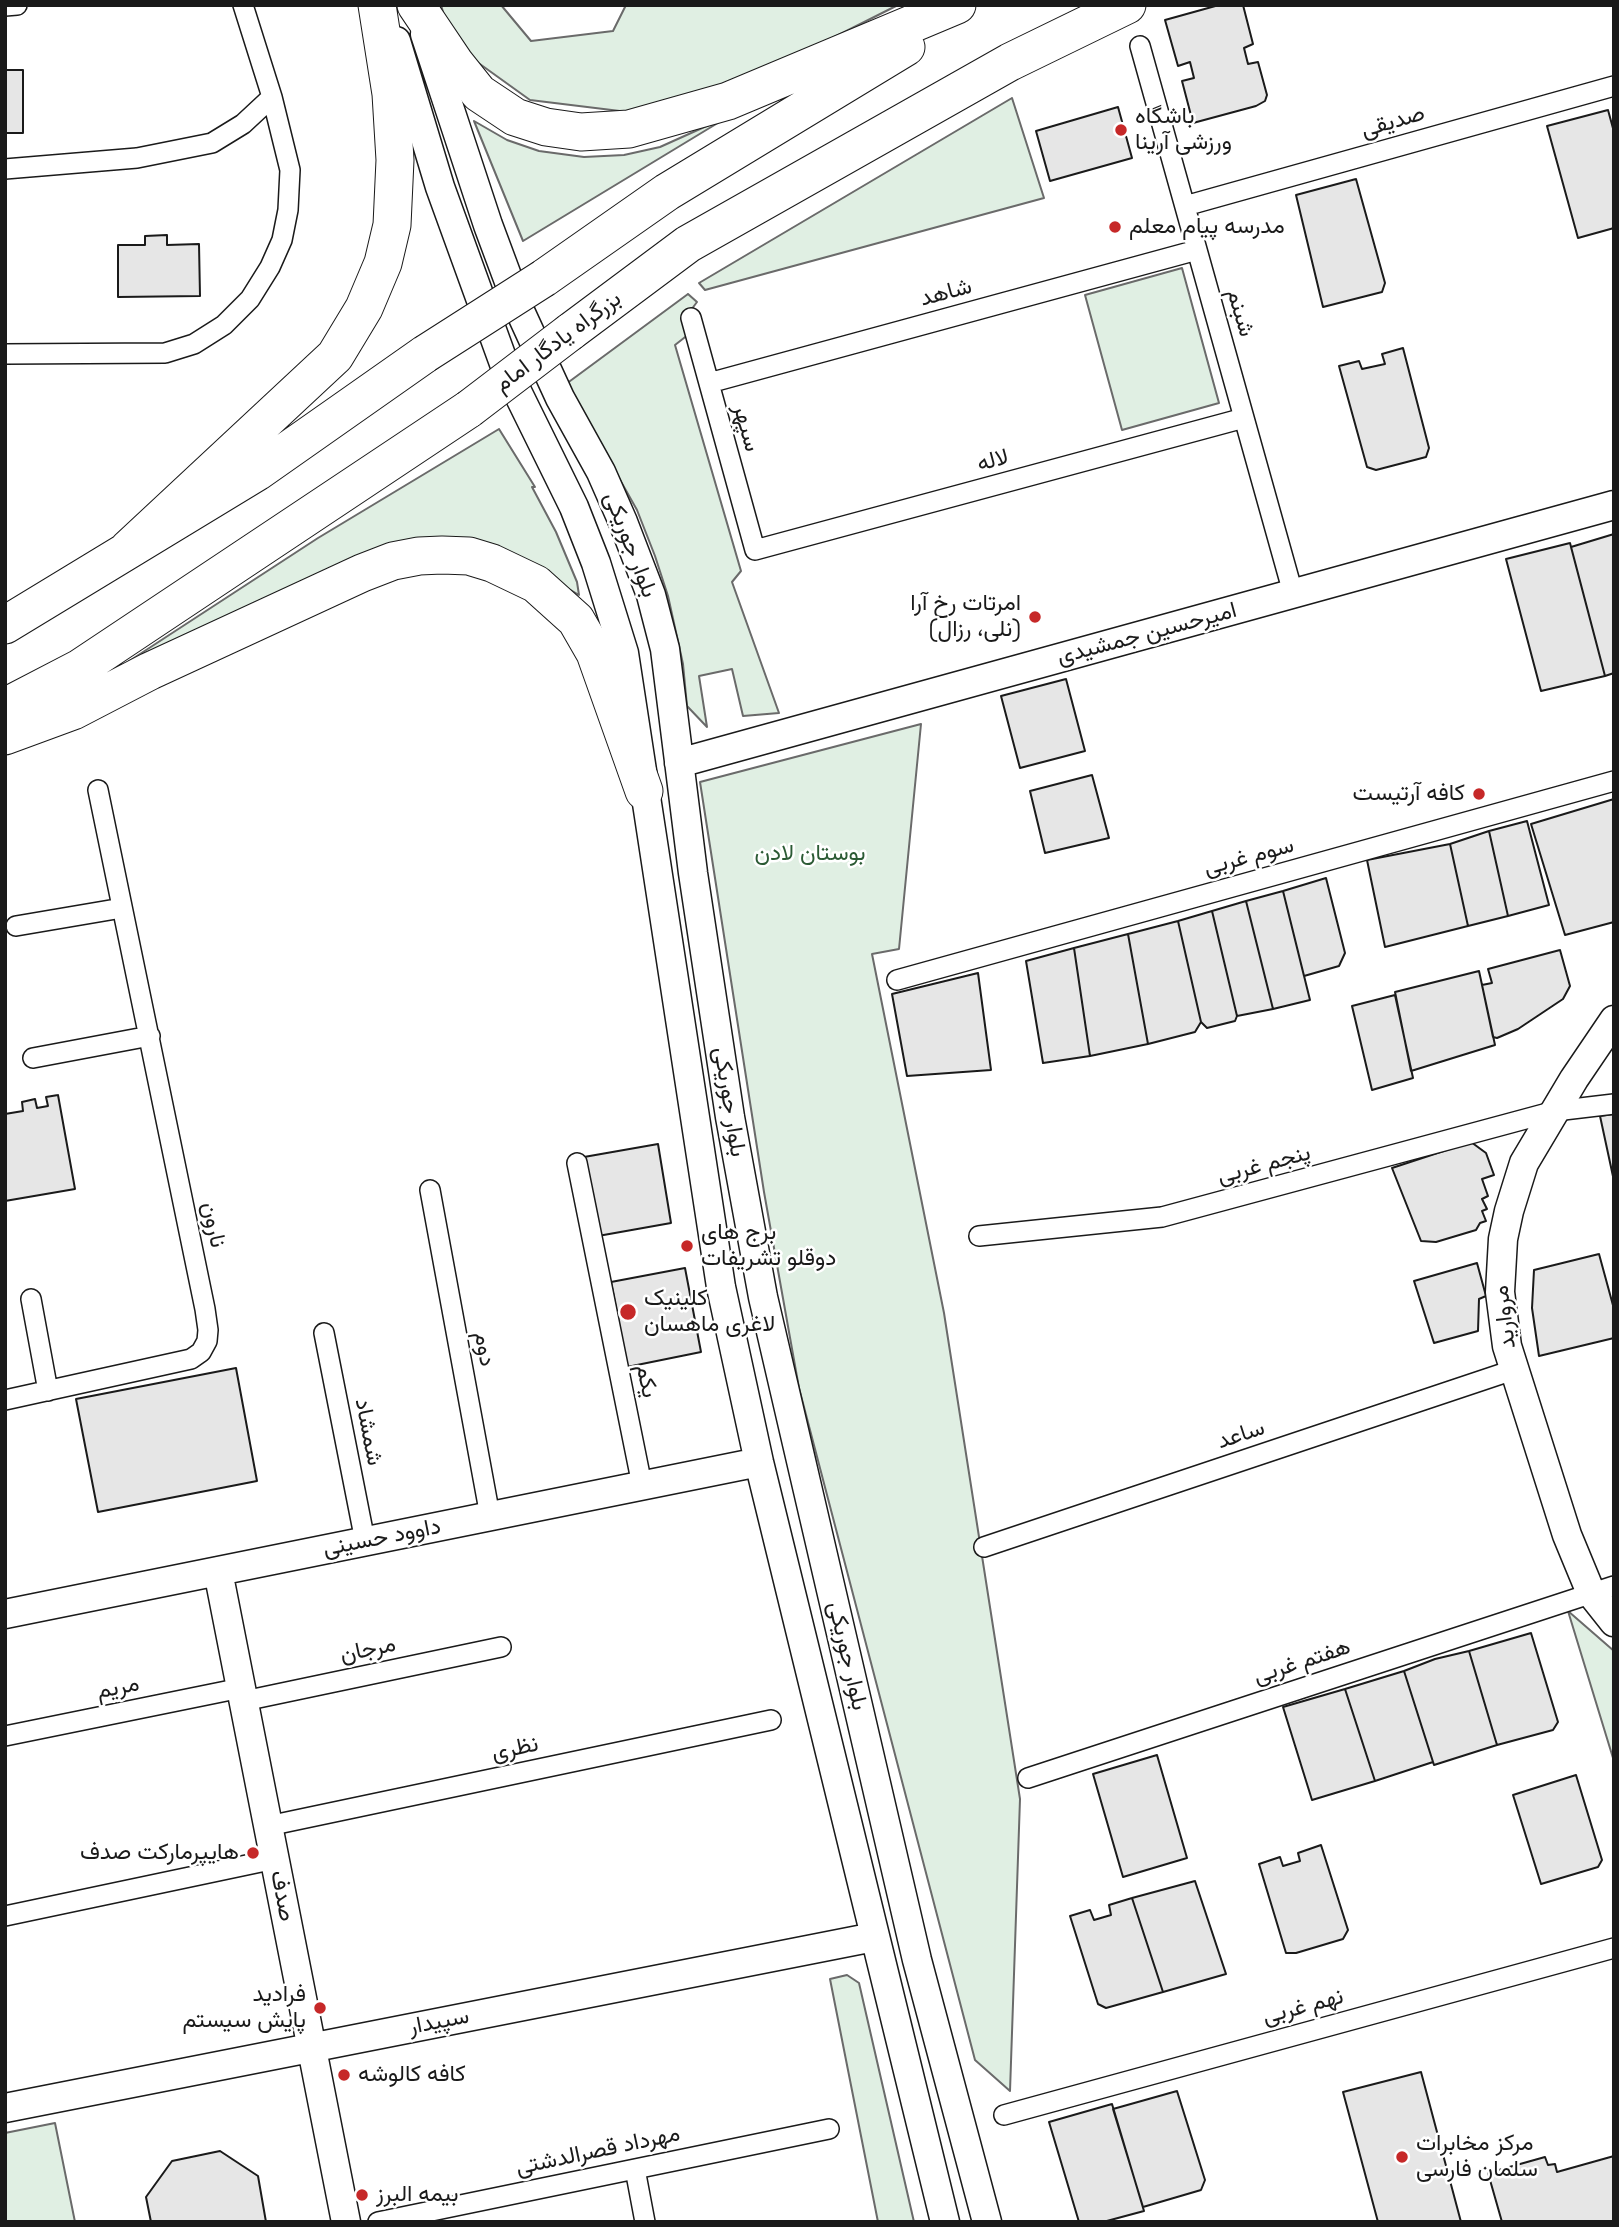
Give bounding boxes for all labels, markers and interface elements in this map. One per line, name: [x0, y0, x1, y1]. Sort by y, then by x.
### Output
street label: صدیقی: [1358, 100, 1428, 144]
place label: باشگاه ورزشی آرینا: [1135, 103, 1232, 157]
marker: باشگاه ورزشی آرینا: [1113, 122, 1129, 138]
place label: مدرسه پیام معلم: [1129, 213, 1285, 241]
marker: مدرسه پیام معلم: [1107, 219, 1123, 235]
street label: شاهد: [917, 273, 975, 313]
street label: بزرگراه یادگار امام: [489, 285, 627, 399]
street label: شبنم: [1220, 286, 1260, 340]
street label: سپهر: [726, 401, 766, 455]
street label: لاله: [974, 444, 1012, 478]
street label: بلوار جوریکی: [597, 488, 663, 602]
place label: امرتات رخ آرا (نلی، رزال): [910, 590, 1021, 644]
street label: امیرحسین جمشیدی: [1054, 597, 1240, 671]
marker: امرتات رخ آرا (نلی، رزال): [1027, 609, 1043, 625]
place label: کافه آرتیست: [1353, 780, 1465, 808]
marker: کافه آرتیست: [1471, 786, 1487, 802]
street label: سوم غربی: [1201, 832, 1297, 882]
park label: بوستان لادن: [754, 840, 866, 868]
street label: بلوار جوریکی: [707, 1045, 751, 1159]
street label: پنجم غربی: [1214, 1139, 1314, 1191]
street label: نارون: [195, 1200, 231, 1250]
place label: برج های دوقلو تشریفات: [701, 1219, 836, 1273]
marker: برج های دوقلو تشریفات: [679, 1238, 695, 1254]
street label: مروارید: [1487, 1284, 1523, 1350]
place label: کلینیک لاغری ماهسان: [644, 1285, 775, 1339]
marker: کلینیک لاغری ماهسان: [618, 1302, 638, 1322]
street label: دوم: [467, 1329, 501, 1369]
street label: یکم: [629, 1362, 663, 1400]
street label: شمشاد: [348, 1396, 388, 1468]
street label: ساعد: [1214, 1414, 1268, 1456]
street label: داوود حسینی: [321, 1513, 443, 1563]
street label: بلوار جوریکی: [821, 1599, 873, 1713]
street label: مرجان: [338, 1631, 398, 1669]
street label: هفتم غربی: [1250, 1633, 1354, 1691]
street label: مریم: [94, 1670, 142, 1706]
street label: نظری: [489, 1731, 541, 1767]
place label: هایپرمارکت صدف: [80, 1839, 239, 1867]
marker: هایپرمارکت صدف: [245, 1845, 261, 1861]
street label: صدف: [264, 1868, 300, 1924]
place label: فرادید پایش سیستم: [183, 1981, 306, 2035]
street label: نهم غربی: [1260, 1983, 1346, 2031]
marker: فرادید پایش سیستم: [312, 2000, 328, 2016]
street label: سپیدار: [406, 2003, 472, 2041]
place label: کافه کالوشه: [358, 2061, 466, 2089]
marker: کافه کالوشه: [336, 2067, 352, 2083]
street label: مهرداد قصرالدشتی: [513, 2120, 683, 2182]
place label: مرکز مخابرات سلمان فارسی: [1416, 2130, 1538, 2184]
marker: مرکز مخابرات سلمان فارسی: [1394, 2149, 1410, 2165]
place label: بیمه البرز: [376, 2181, 458, 2209]
marker: بیمه البرز: [354, 2187, 370, 2203]

